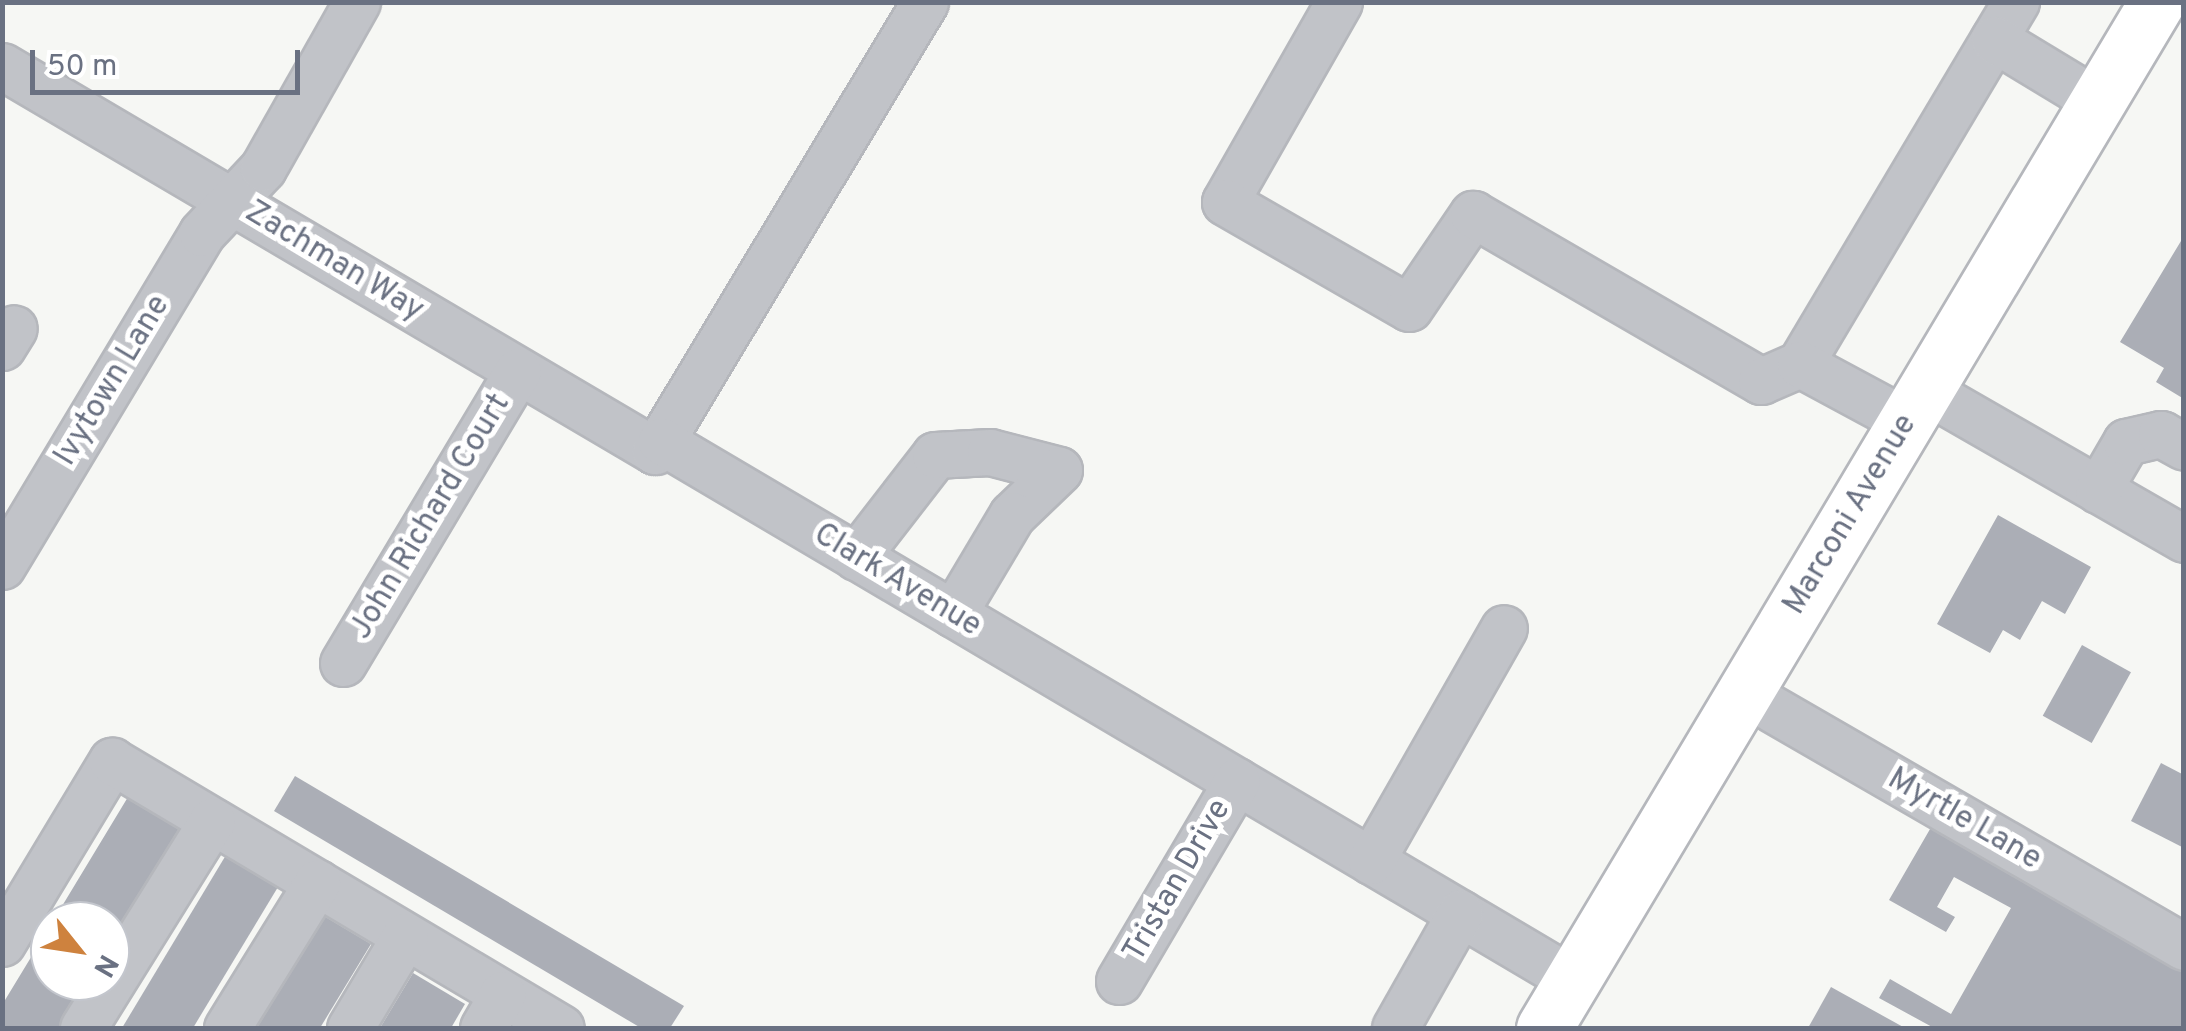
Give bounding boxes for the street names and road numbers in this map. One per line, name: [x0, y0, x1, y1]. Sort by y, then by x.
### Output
street label: Zachman Way: [237, 193, 431, 331]
street label: Ivytown Lane: [47, 289, 179, 473]
street label: John Richard Court: [343, 387, 519, 647]
street label: Marconi Avenue: [1776, 407, 1926, 623]
street label: Clark Avenue: [806, 516, 988, 646]
street label: Myrtle Lane: [1880, 761, 2048, 879]
street label: Tristan Drive: [1116, 793, 1240, 969]

